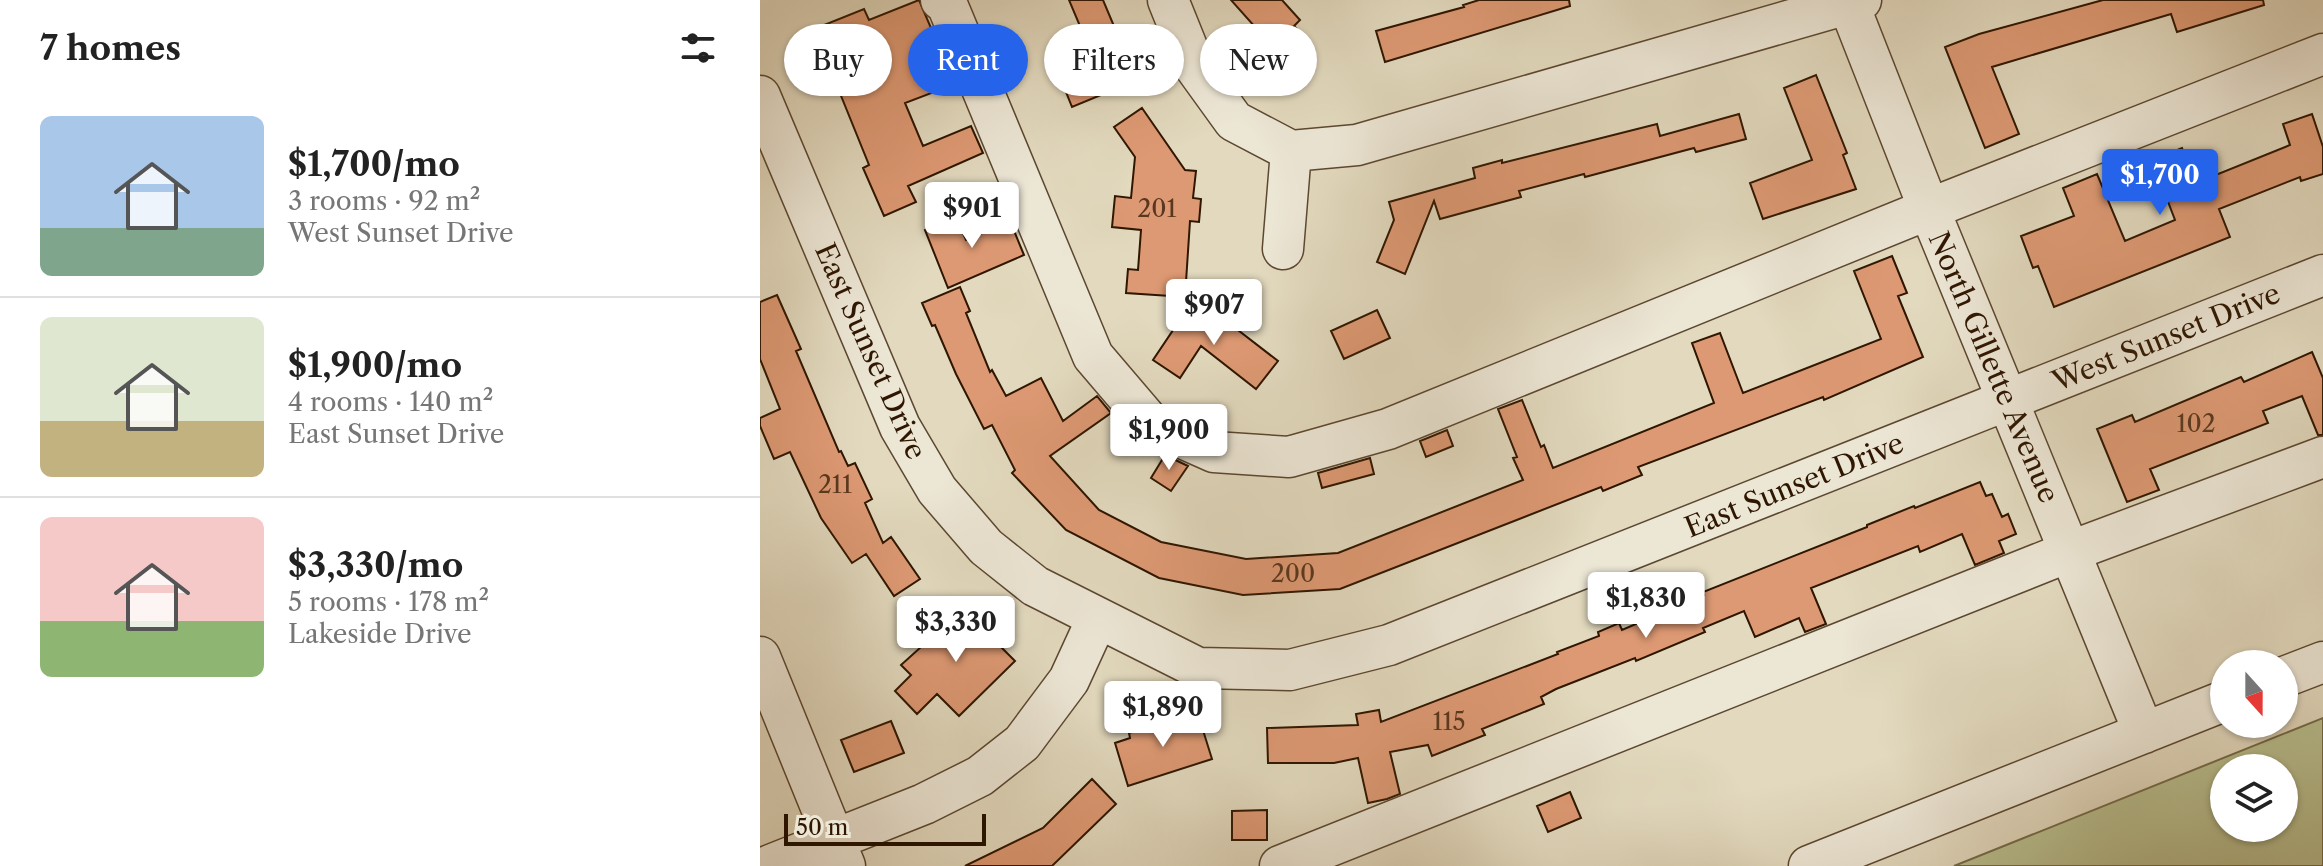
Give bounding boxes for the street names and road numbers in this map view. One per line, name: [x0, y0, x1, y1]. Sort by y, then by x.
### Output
street label: North Gillette Avenue: [1922, 226, 2066, 508]
street label: East Sunset Drive: [808, 238, 934, 464]
street label: West Sunset Drive: [2046, 276, 2285, 399]
street label: East Sunset Drive: [1680, 426, 1908, 544]

